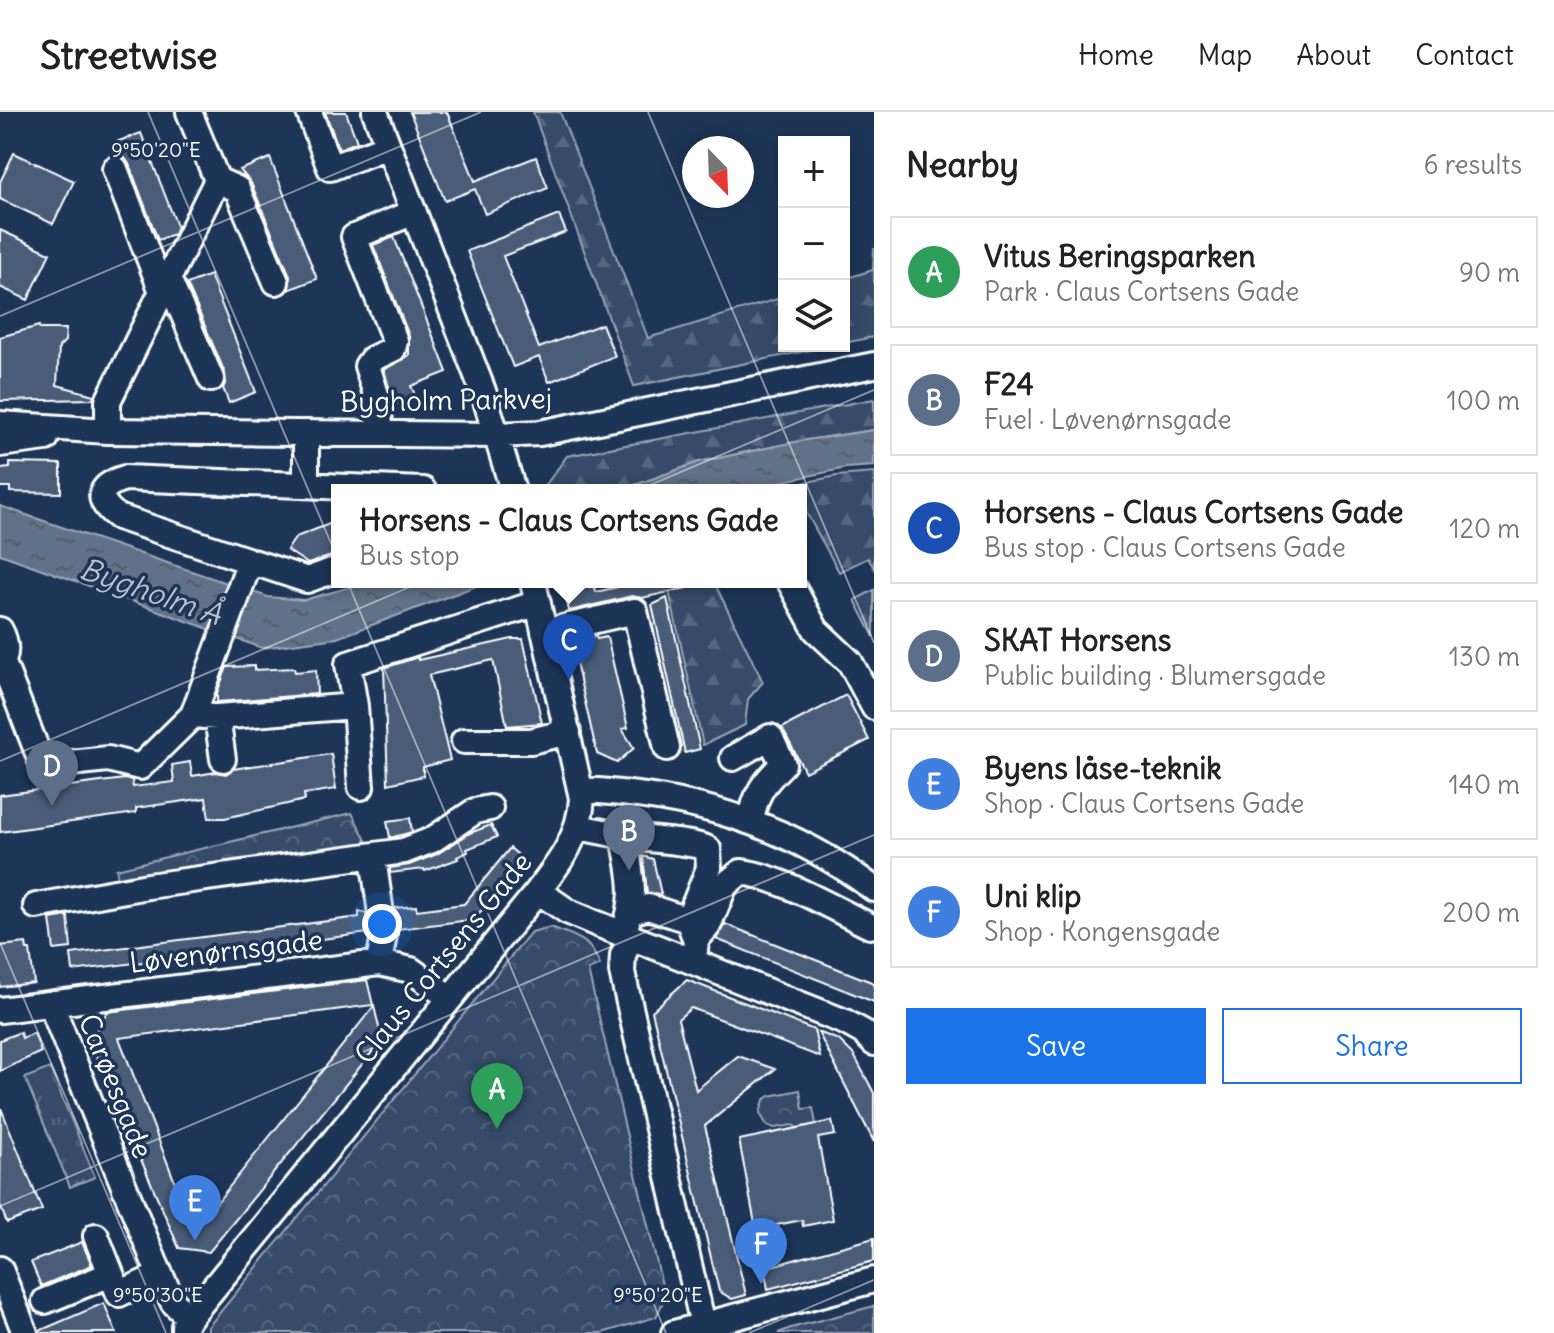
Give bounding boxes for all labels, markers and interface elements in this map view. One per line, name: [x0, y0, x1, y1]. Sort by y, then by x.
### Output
text: Streetwise: [40, 32, 218, 79]
text: Home: [1078, 37, 1154, 73]
text: Map: [1198, 37, 1252, 73]
text: About: [1296, 37, 1371, 73]
text: Contact: [1415, 37, 1514, 73]
north arrow: [682, 136, 754, 208]
map controls: [778, 136, 850, 352]
button: +: [778, 136, 850, 208]
text: 9°50'20"E: [111, 137, 201, 162]
text: Nearby: [906, 143, 1019, 186]
text: 6 results: [1424, 148, 1522, 181]
button: −: [778, 208, 850, 280]
text: Vitus Beringsparken: [984, 237, 1256, 275]
text: A: [926, 256, 942, 289]
text: 90 m: [1459, 256, 1520, 289]
text: Park · Claus Cortsens Gade: [984, 275, 1299, 308]
button: layers: [778, 280, 850, 352]
text: F24: [984, 365, 1034, 403]
street label: Bygholm Parkvej: [340, 380, 552, 420]
text: B: [925, 384, 943, 417]
text: 100 m: [1446, 384, 1520, 417]
text: Fuel · Løvenørnsgade: [984, 403, 1231, 436]
popup: [331, 484, 807, 588]
text: Horsens - Claus Cortsens Gade: [984, 493, 1403, 531]
text: Horsens - Claus Cortsens Gade: [359, 501, 779, 539]
text: C: [925, 512, 943, 545]
text: 120 m: [1449, 512, 1520, 545]
text: Bus stop · Claus Cortsens Gade: [984, 531, 1346, 564]
text: Bus stop: [359, 539, 460, 572]
water label: Bygholm Å: [75, 549, 228, 633]
pin: C: [543, 614, 595, 680]
text: SKAT Horsens: [984, 621, 1171, 659]
text: D: [925, 640, 943, 673]
text: 130 m: [1449, 640, 1520, 673]
text: Public building · Blumersgade: [984, 659, 1326, 692]
pin: D: [26, 740, 78, 806]
text: Byens låse-teknik: [984, 749, 1222, 787]
text: E: [926, 768, 942, 801]
text: 140 m: [1449, 768, 1520, 801]
text: Shop · Claus Cortsens Gade: [984, 787, 1304, 820]
pin: B: [603, 805, 655, 871]
street label: Claus Cortsens Gade: [347, 845, 539, 1071]
text: Uni klip: [984, 877, 1081, 915]
text: F: [927, 896, 941, 929]
text: 200 m: [1443, 896, 1520, 929]
your location: [362, 904, 402, 944]
text: Shop · Kongensgade: [984, 915, 1220, 948]
street label: Løvenørnsgade: [127, 921, 325, 981]
button: Save: [906, 1008, 1206, 1084]
button: Share: [1222, 1008, 1522, 1084]
street label: Carøesgade: [71, 1009, 161, 1163]
pin: A: [471, 1063, 523, 1129]
pin: E: [169, 1175, 221, 1241]
pin: F: [735, 1218, 787, 1284]
text: 9°50'30"E: [113, 1282, 203, 1307]
text: 9°50'20"E: [613, 1282, 703, 1307]

